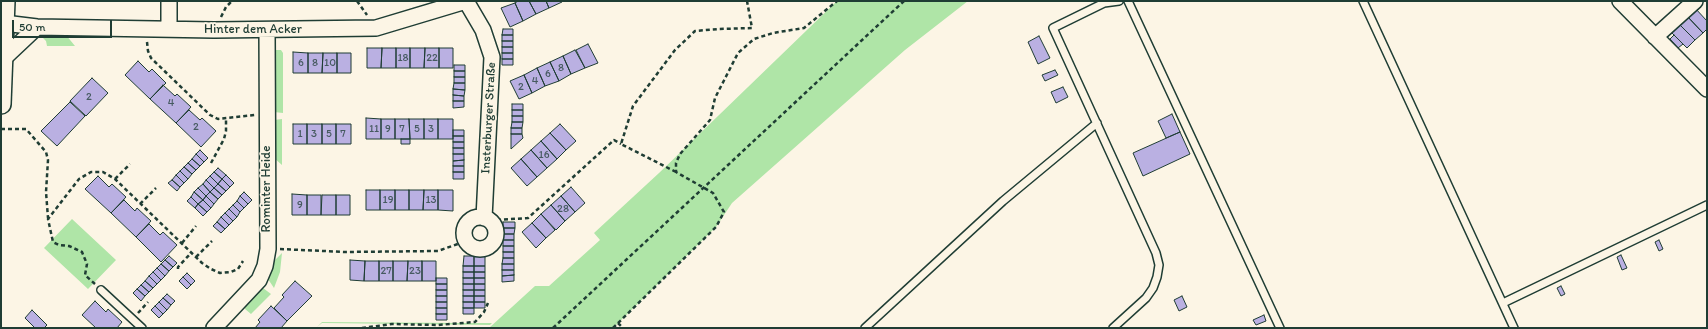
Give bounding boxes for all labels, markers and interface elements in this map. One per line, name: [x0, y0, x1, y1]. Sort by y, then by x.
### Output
scale bar: [14, 12, 114, 38]
text: 50 m: [19, 20, 45, 34]
street label: Hinter dem Acker: [204, 22, 302, 38]
house number: 18: [397, 51, 409, 65]
house number: 22: [426, 51, 438, 65]
house number: 6: [298, 56, 304, 70]
house number: 8: [312, 56, 318, 70]
house number: 10: [324, 56, 336, 70]
house number: 8: [558, 61, 564, 75]
street label: Insterburger Straße: [478, 62, 500, 174]
house number: 6: [545, 67, 551, 81]
house number: 4: [532, 74, 538, 88]
house number: 2: [518, 80, 524, 94]
house number: 2: [86, 90, 92, 104]
house number: 4: [168, 96, 174, 110]
house number: 2: [193, 120, 199, 134]
house number: 11: [369, 122, 379, 136]
house number: 9: [385, 122, 391, 136]
house number: 7: [399, 122, 405, 136]
house number: 5: [414, 122, 420, 136]
house number: 3: [428, 122, 434, 136]
house number: 1: [297, 127, 303, 141]
house number: 3: [311, 127, 317, 141]
house number: 5: [326, 127, 332, 141]
house number: 7: [340, 127, 346, 141]
street label: Rominter Heide: [259, 146, 275, 232]
house number: 16: [539, 148, 549, 162]
house number: 19: [383, 193, 393, 207]
house number: 13: [425, 193, 437, 207]
house number: 9: [297, 198, 303, 212]
house number: 28: [557, 202, 569, 216]
house number: 27: [380, 264, 392, 278]
house number: 23: [409, 264, 421, 278]

